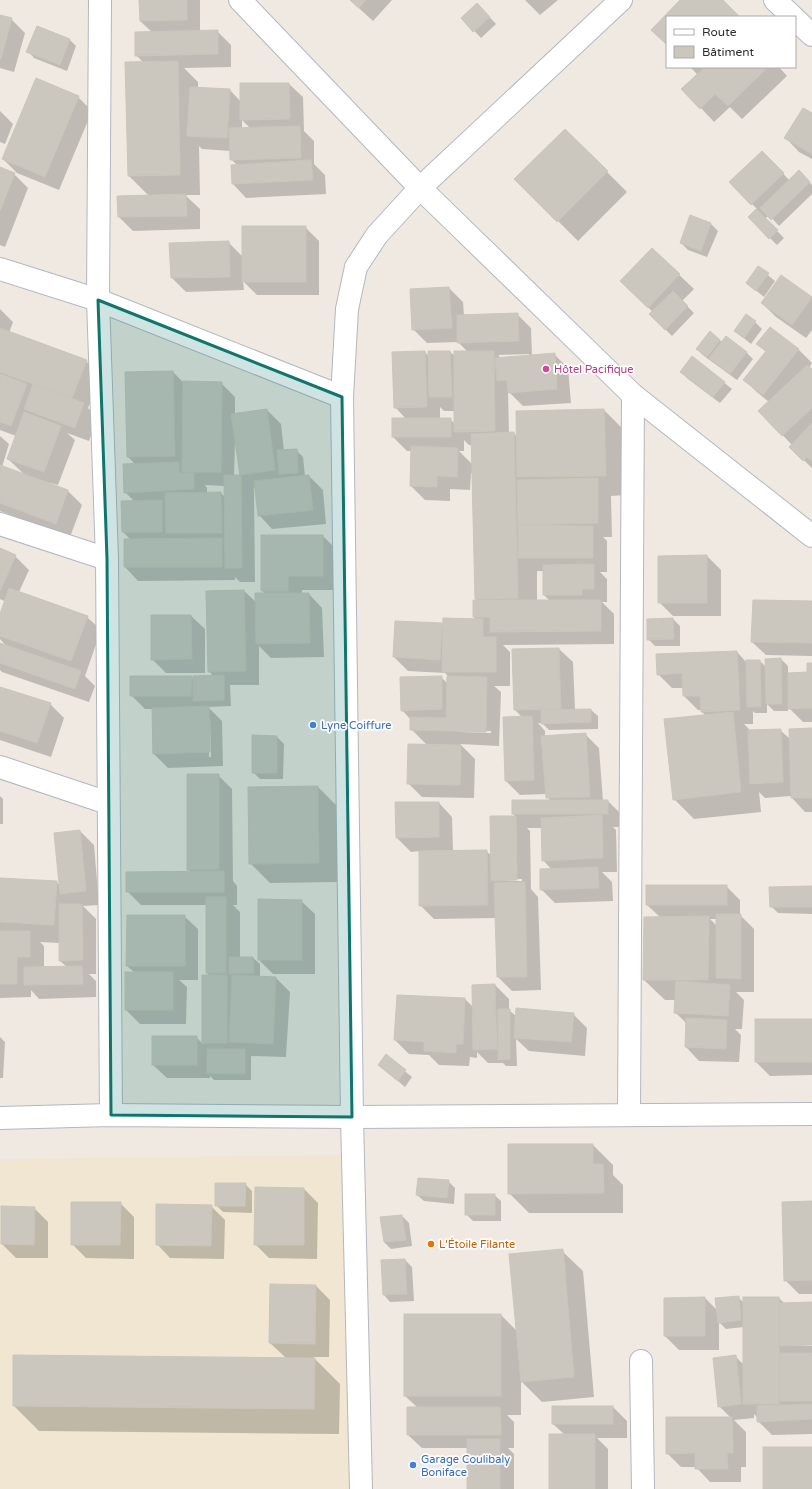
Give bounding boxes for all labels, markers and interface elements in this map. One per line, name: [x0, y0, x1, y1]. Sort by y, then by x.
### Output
legend: [666, 16, 796, 68]
text: Route: [702, 25, 737, 39]
text: Bâtiment: [702, 45, 754, 59]
place label: Hôtel Pacifique: [554, 363, 634, 376]
marker: Hôtel Pacifique: [541, 364, 551, 374]
place label: Lyne Coiffure: [321, 719, 391, 732]
marker: Lyne Coiffure: [308, 720, 318, 730]
place label: L'Étoile Filante: [439, 1237, 515, 1251]
marker: L'Étoile Filante: [426, 1239, 436, 1249]
place label: Garage Coulibaly Boniface: [421, 1453, 510, 1479]
marker: Garage Coulibaly Boniface: [408, 1460, 418, 1470]

